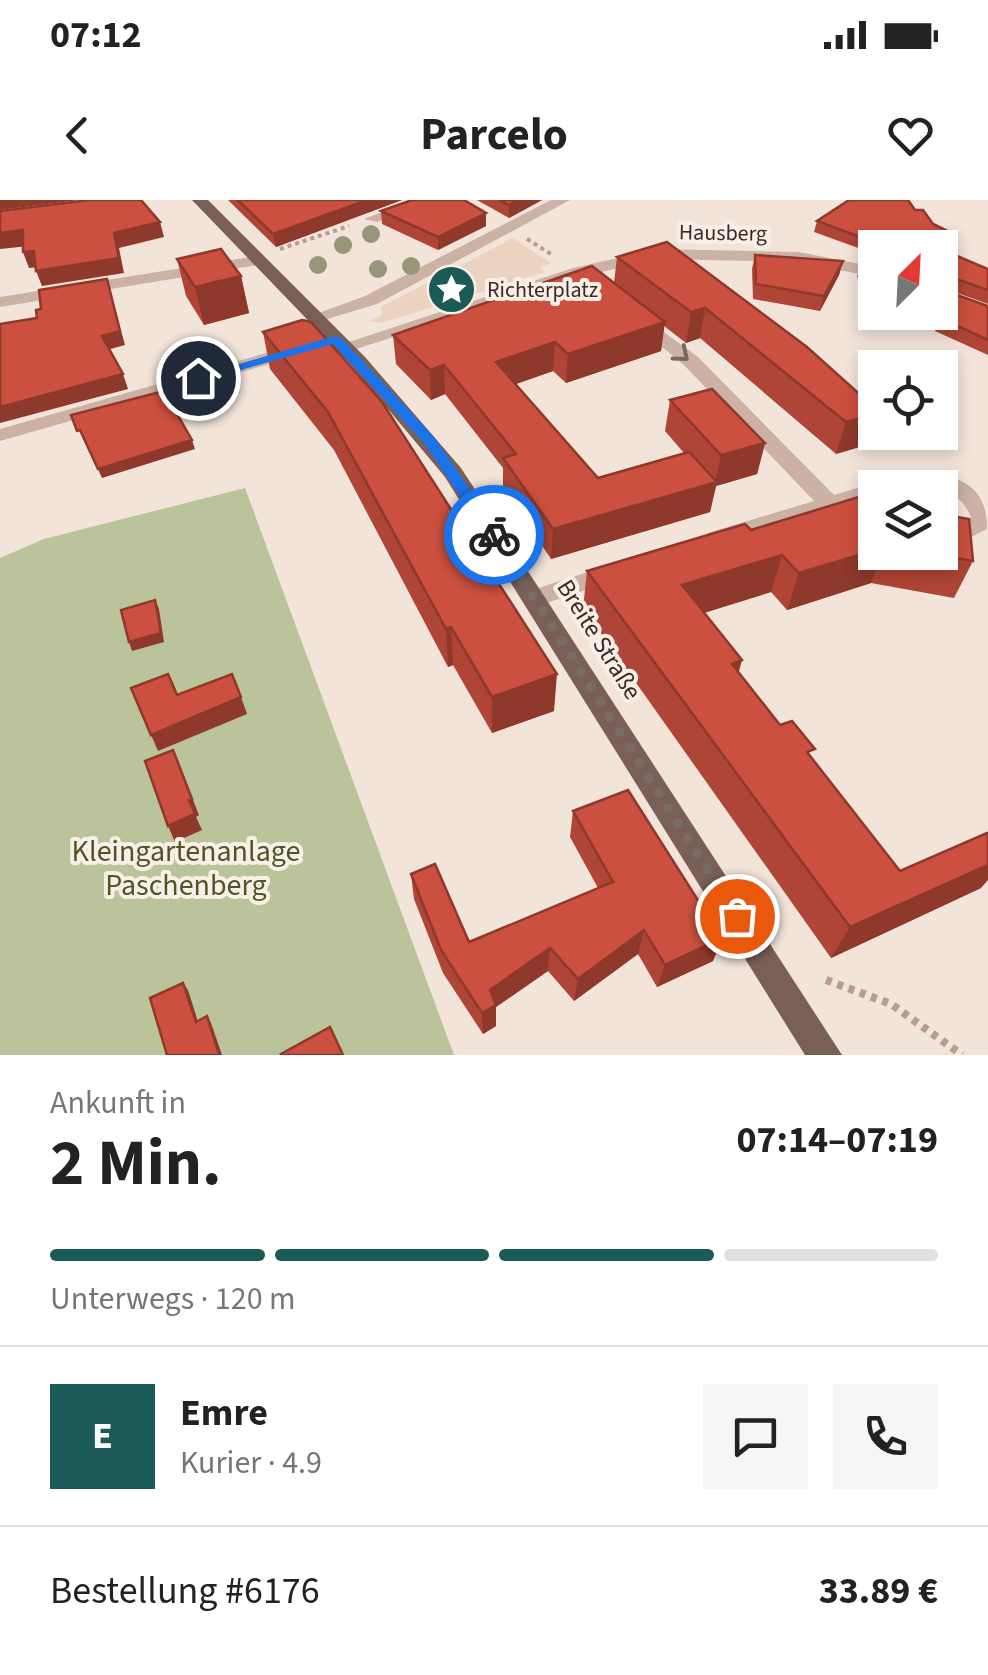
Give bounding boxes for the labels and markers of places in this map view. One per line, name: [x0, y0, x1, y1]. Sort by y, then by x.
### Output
place icon: Richterplatz: [426, 263, 478, 315]
place label: Richterplatz: [487, 274, 598, 306]
pin: [156, 336, 241, 421]
pin: [695, 874, 780, 959]

